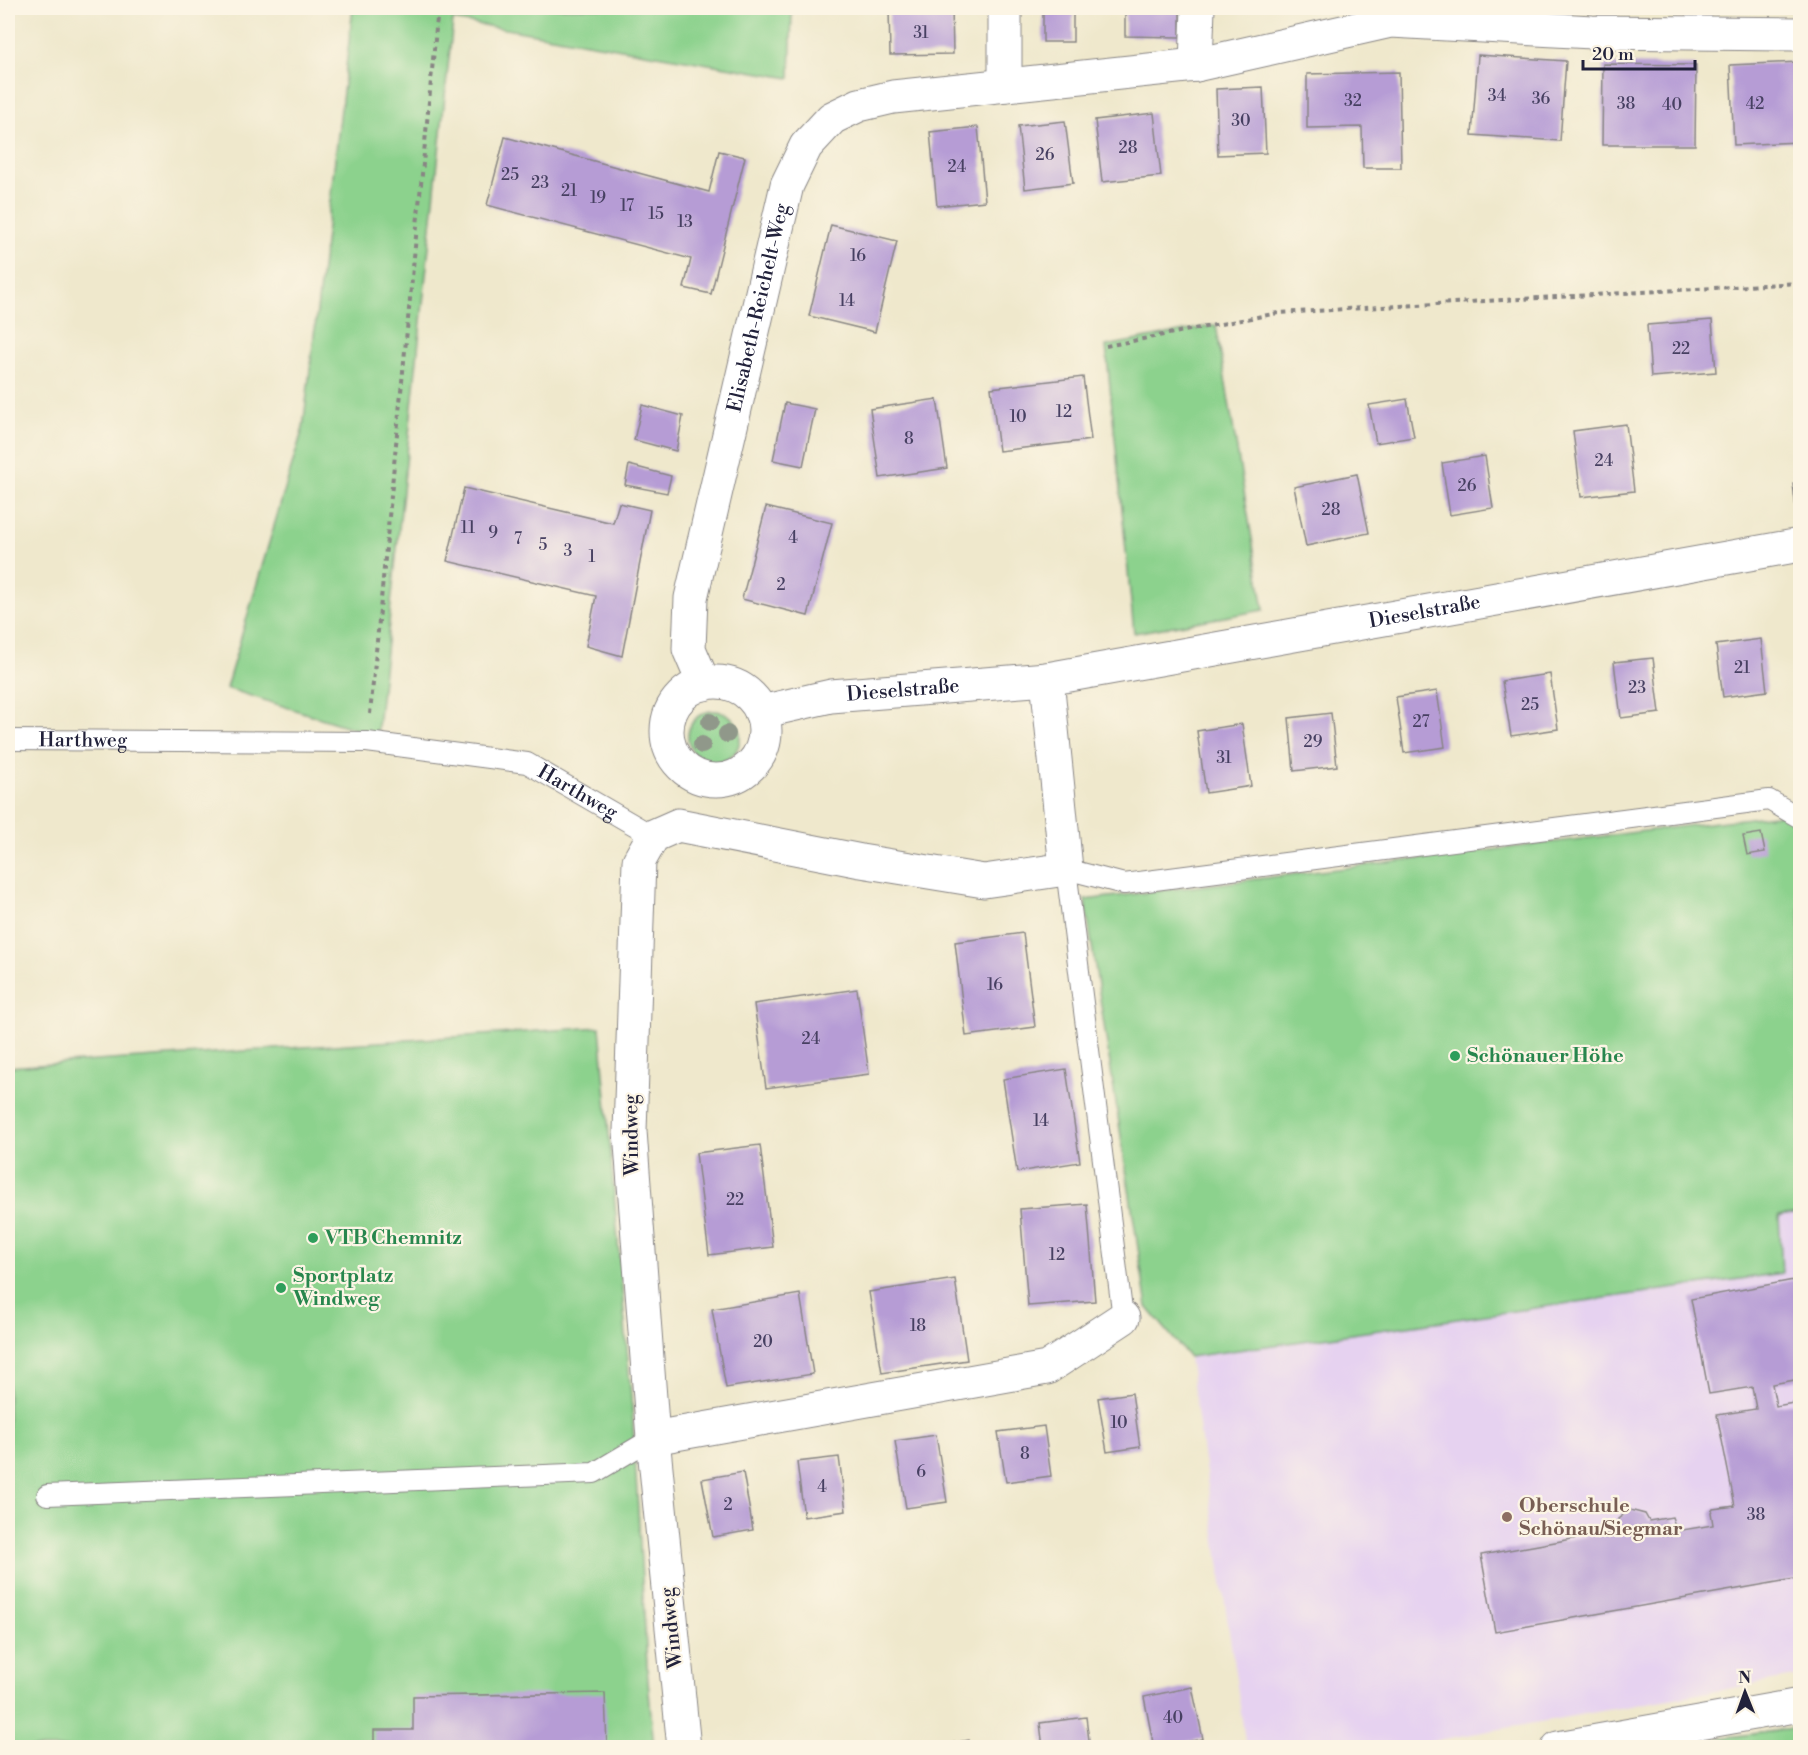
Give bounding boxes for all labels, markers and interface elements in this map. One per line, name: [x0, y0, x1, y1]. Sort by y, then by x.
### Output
house number: 31: [913, 23, 929, 43]
scale bar: [1583, 33, 1696, 71]
text: 20 m: [1592, 43, 1634, 66]
house number: 34: [1488, 86, 1507, 106]
house number: 36: [1532, 89, 1551, 109]
house number: 32: [1344, 91, 1362, 111]
house number: 38: [1617, 94, 1636, 114]
house number: 42: [1746, 94, 1764, 114]
house number: 40: [1662, 95, 1682, 115]
house number: 30: [1231, 111, 1251, 131]
house number: 28: [1119, 138, 1138, 158]
house number: 26: [1036, 145, 1055, 165]
house number: 24: [948, 157, 967, 177]
house number: 25: [501, 165, 519, 185]
house number: 23: [531, 173, 549, 193]
house number: 21: [561, 181, 577, 201]
house number: 19: [590, 188, 606, 208]
house number: 17: [620, 196, 634, 216]
street label: Elisabeth-Reichelt-Weg: [722, 200, 795, 415]
house number: 15: [648, 204, 664, 224]
house number: 13: [677, 212, 693, 232]
house number: 16: [850, 246, 866, 266]
house number: 14: [839, 291, 855, 311]
house number: 22: [1672, 339, 1690, 359]
house number: 12: [1056, 402, 1072, 422]
house number: 10: [1010, 407, 1027, 427]
house number: 8: [904, 429, 914, 449]
house number: 24: [1595, 451, 1614, 471]
house number: 26: [1458, 476, 1477, 496]
house number: 28: [1322, 500, 1341, 520]
house number: 11: [461, 518, 475, 538]
house number: 9: [488, 523, 498, 543]
house number: 4: [788, 528, 798, 548]
house number: 7: [514, 529, 522, 549]
house number: 5: [539, 535, 548, 555]
house number: 3: [564, 541, 573, 561]
house number: 1: [589, 547, 596, 567]
house number: 2: [776, 575, 786, 595]
street label: Dieselstraße: [1367, 590, 1482, 634]
house number: 21: [1734, 658, 1750, 678]
street label: Dieselstraße: [846, 673, 960, 707]
house number: 23: [1628, 678, 1646, 698]
house number: 25: [1521, 695, 1539, 715]
house number: 27: [1412, 712, 1430, 732]
street label: Harthweg: [39, 728, 128, 753]
house number: 29: [1304, 732, 1323, 752]
house number: 31: [1216, 748, 1232, 768]
street label: Harthweg: [533, 759, 623, 826]
house number: 16: [987, 975, 1003, 995]
house number: 24: [802, 1029, 821, 1049]
place label: Schönauer Höhe: [1467, 1044, 1624, 1069]
marker: Schönauer Höhe: [1448, 1049, 1462, 1063]
street label: Windweg: [619, 1093, 645, 1177]
house number: 14: [1033, 1111, 1049, 1131]
house number: 22: [726, 1190, 744, 1210]
place label: VTB Chemnitz: [324, 1226, 462, 1251]
marker: VTB Chemnitz: [306, 1231, 320, 1245]
house number: 12: [1049, 1245, 1065, 1265]
place label: Sportplatz Windweg: [292, 1264, 393, 1312]
marker: Sportplatz Windweg: [274, 1281, 288, 1295]
house number: 18: [910, 1316, 926, 1336]
house number: 20: [753, 1332, 773, 1352]
house number: 10: [1111, 1413, 1128, 1433]
house number: 8: [1020, 1444, 1030, 1464]
house number: 6: [916, 1462, 926, 1482]
house number: 4: [817, 1477, 827, 1497]
place label: Oberschule Schönau/Siegmar: [1519, 1494, 1683, 1542]
house number: 2: [723, 1495, 733, 1515]
house number: 38: [1747, 1505, 1766, 1525]
marker: Oberschule Schönau/Siegmar: [1500, 1510, 1514, 1524]
street label: Windweg: [655, 1585, 689, 1671]
north arrow: [1715, 1662, 1775, 1722]
text: N: [1738, 1668, 1752, 1688]
house number: 40: [1163, 1708, 1183, 1728]

